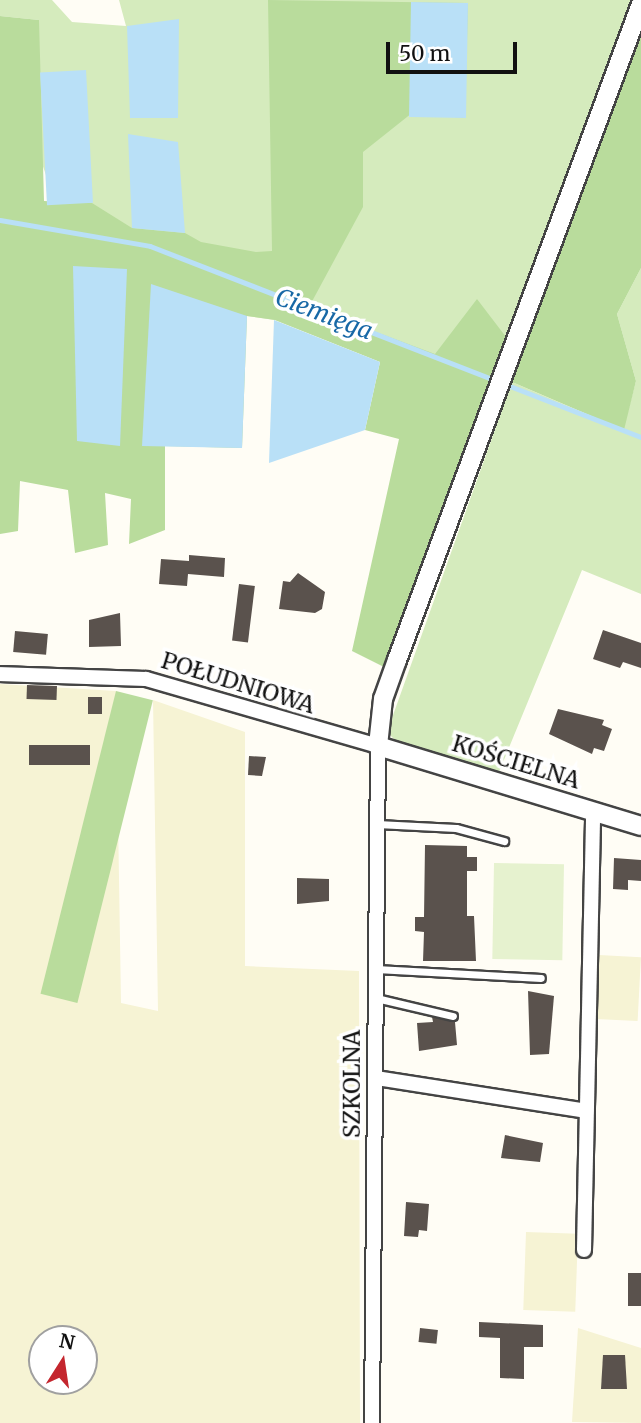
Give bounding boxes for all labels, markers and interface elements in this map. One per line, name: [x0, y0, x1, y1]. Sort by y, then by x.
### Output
scale bar: [389, 28, 520, 72]
text: 50 m: [399, 40, 450, 67]
water label: Ciemięga: [271, 282, 377, 346]
street label: POŁUDNIOWA: [158, 647, 318, 719]
street label: KOŚCIELNA: [449, 729, 583, 795]
street label: SZKOLNA: [338, 1030, 366, 1138]
north arrow: [28, 1325, 98, 1395]
text: N: [57, 1328, 77, 1355]

